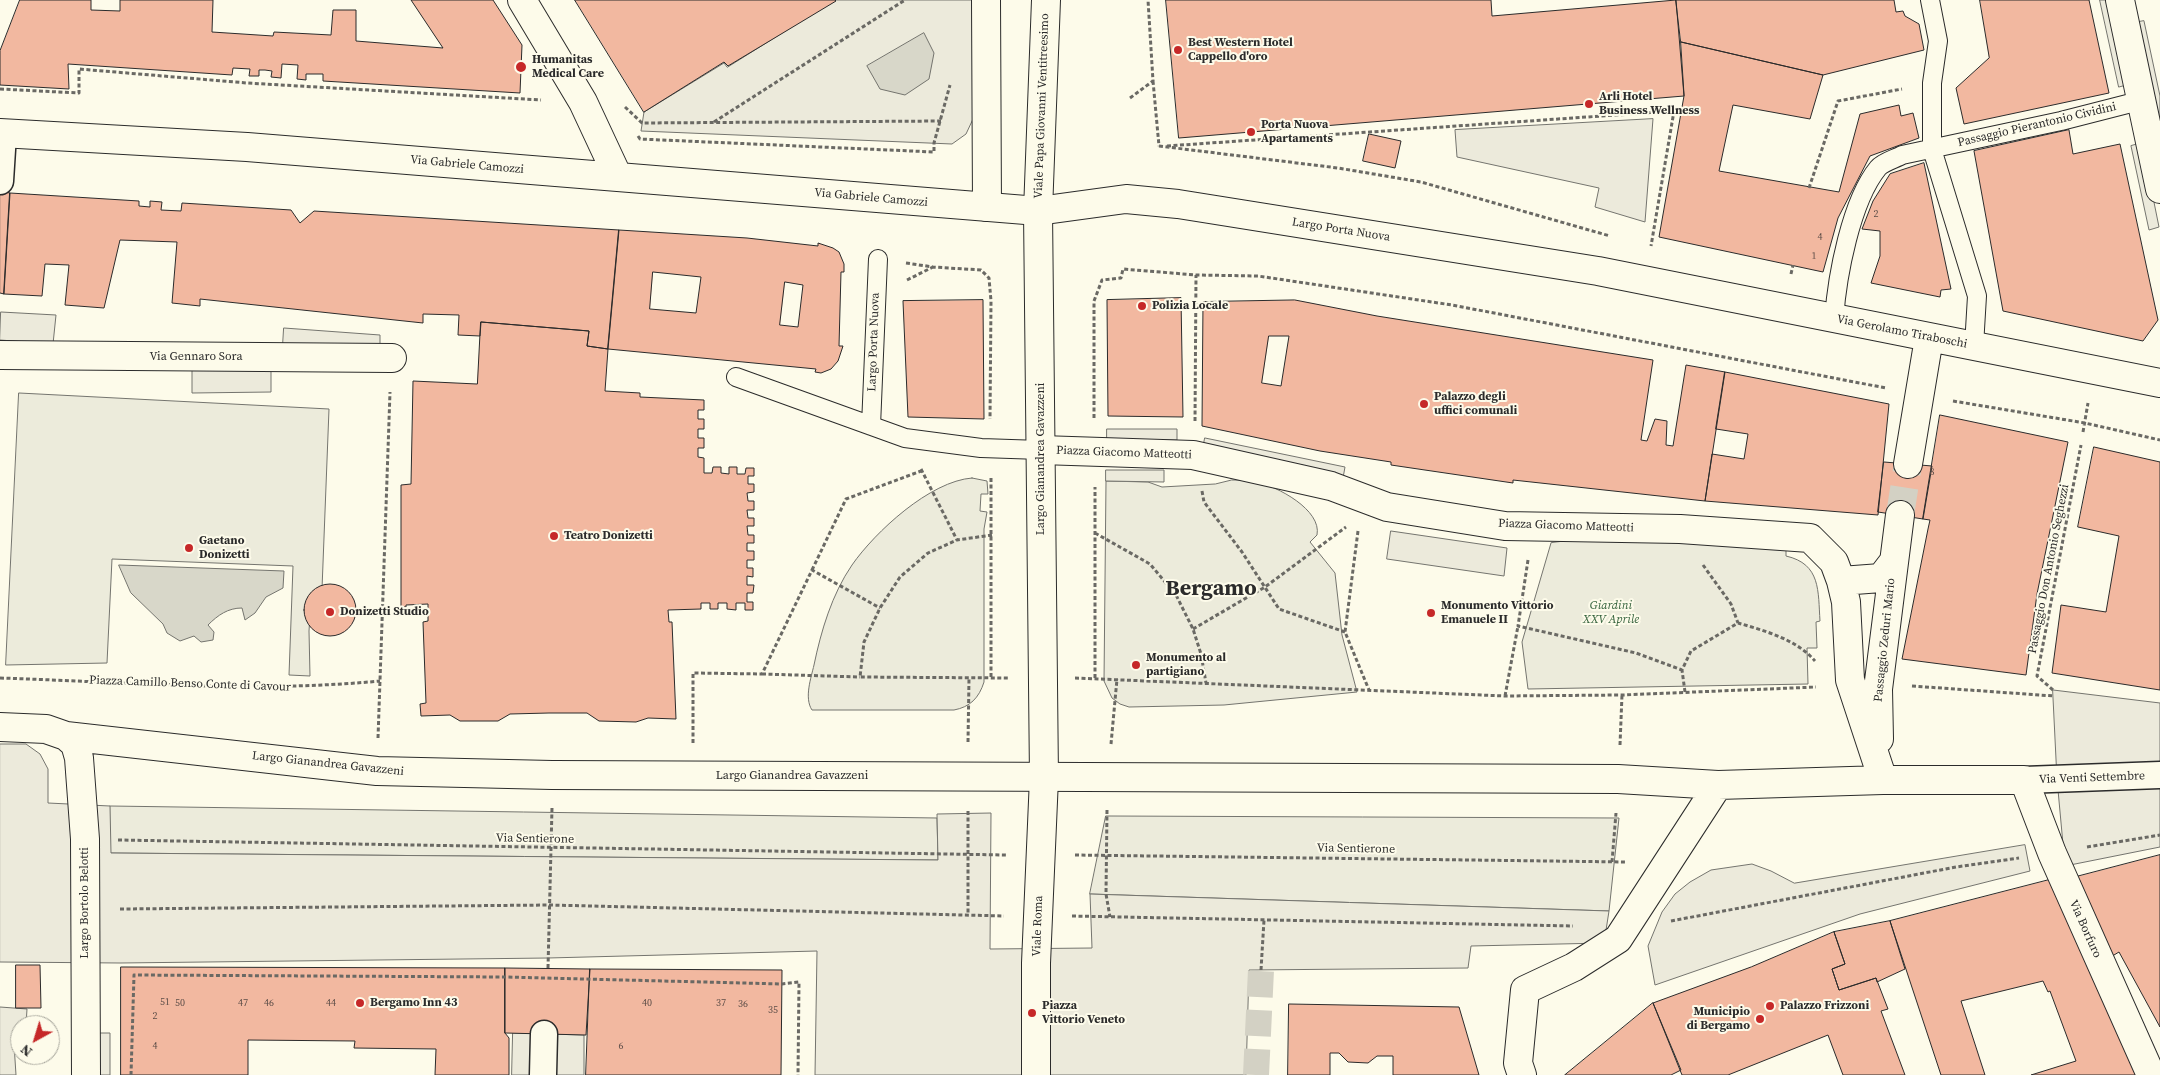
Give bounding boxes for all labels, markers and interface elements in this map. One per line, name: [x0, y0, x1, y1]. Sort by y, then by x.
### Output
street label: Viale Papa Giovanni Ventitreesimo: [1032, 13, 1052, 199]
place label: Best Western Hotel Cappello d'oro: [1188, 36, 1293, 64]
marker: Best Western Hotel Cappello d'oro: [1172, 44, 1184, 56]
place label: Humanitas Medical Care: [532, 53, 604, 81]
marker: Humanitas Medical Care: [514, 60, 528, 74]
place label: Arli Hotel Business Wellness: [1599, 90, 1699, 118]
marker: Arli Hotel Business Wellness: [1583, 98, 1595, 110]
street label: Passaggio Pierantonio Cividini: [1956, 100, 2118, 150]
place label: Porta Nuova Apartaments: [1261, 118, 1333, 146]
marker: Porta Nuova Apartaments: [1245, 126, 1257, 138]
street label: Via Gabriele Camozzi: [410, 153, 524, 177]
street label: Via Gabriele Camozzi: [814, 186, 928, 210]
house number: 2: [1874, 208, 1878, 220]
street label: Largo Porta Nuova: [1291, 215, 1391, 245]
house number: 4: [1818, 231, 1822, 243]
house number: 1: [1812, 250, 1816, 262]
street label: Largo Porta Nuova: [865, 292, 883, 392]
place label: Polizia Locale: [1152, 299, 1228, 313]
marker: Polizia Locale: [1136, 300, 1148, 312]
street label: Via Gerolamo Tiraboschi: [1835, 312, 1969, 352]
street label: Via Gennaro Sora: [149, 350, 243, 364]
street label: Largo Gianandrea Gavazzeni: [1034, 383, 1048, 535]
place label: Palazzo degli uffici comunali: [1434, 390, 1517, 418]
marker: Palazzo degli uffici comunali: [1418, 398, 1430, 410]
street label: Piazza Giacomo Matteotti: [1056, 443, 1192, 463]
house number: 8: [1930, 466, 1934, 478]
street label: Passaggio Don Antonio Seghezzi: [2026, 483, 2072, 655]
street label: Piazza Giacomo Matteotti: [1498, 516, 1634, 536]
place label: Teatro Donizetti: [564, 529, 653, 543]
marker: Teatro Donizetti: [548, 530, 560, 542]
place label: Gaetano Donizetti: [199, 534, 250, 562]
marker: Gaetano Donizetti: [183, 542, 195, 554]
district label: Bergamo: [1165, 576, 1257, 602]
street label: Passaggio Zeduri Mario: [1871, 577, 1899, 703]
place label: Monumento Vittorio Emanuele II: [1441, 599, 1554, 627]
park label: Giardini XXV Aprile: [1583, 599, 1639, 627]
place label: Donizetti Studio: [340, 605, 429, 619]
marker: Donizetti Studio: [324, 606, 336, 618]
marker: Monumento Vittorio Emanuele II: [1425, 607, 1437, 619]
place label: Monumento al partigiano: [1146, 651, 1226, 679]
marker: Monumento al partigiano: [1130, 659, 1142, 671]
street label: Piazza Camillo Benso Conte di Cavour: [89, 673, 291, 695]
street label: Largo Gianandrea Gavazzeni: [251, 749, 405, 779]
street label: Largo Gianandrea Gavazzeni: [716, 769, 868, 783]
street label: Via Venti Settembre: [2039, 769, 2145, 787]
street label: Via Sentierone: [496, 831, 574, 847]
street label: Via Sentierone: [1317, 841, 1395, 857]
street label: Largo Bortolo Belotti: [78, 847, 92, 959]
street label: Viale Roma: [1030, 895, 1046, 957]
street label: Via Borfuro: [2066, 898, 2104, 960]
house number: 51: [160, 996, 170, 1008]
place label: Bergamo Inn 43: [370, 996, 457, 1010]
house number: 50: [175, 997, 185, 1009]
house number: 47: [238, 997, 248, 1009]
house number: 46: [264, 997, 274, 1009]
house number: 44: [326, 997, 336, 1009]
marker: Bergamo Inn 43: [354, 997, 366, 1009]
house number: 40: [642, 997, 652, 1009]
house number: 37: [716, 997, 726, 1009]
house number: 36: [738, 998, 748, 1010]
place label: Piazza Vittorio Veneto: [1042, 999, 1125, 1027]
place label: Palazzo Frizzoni: [1780, 999, 1869, 1013]
marker: Palazzo Frizzoni: [1764, 1000, 1776, 1012]
house number: 35: [768, 1004, 778, 1016]
place label: Municipio di Bergamo: [1687, 1005, 1750, 1033]
marker: Piazza Vittorio Veneto: [1026, 1007, 1038, 1019]
house number: 2: [153, 1010, 157, 1022]
marker: Municipio di Bergamo: [1754, 1013, 1766, 1025]
north arrow: [10, 1015, 60, 1065]
text: N: [16, 1040, 36, 1062]
house number: 4: [153, 1040, 157, 1052]
house number: 6: [619, 1040, 623, 1052]

